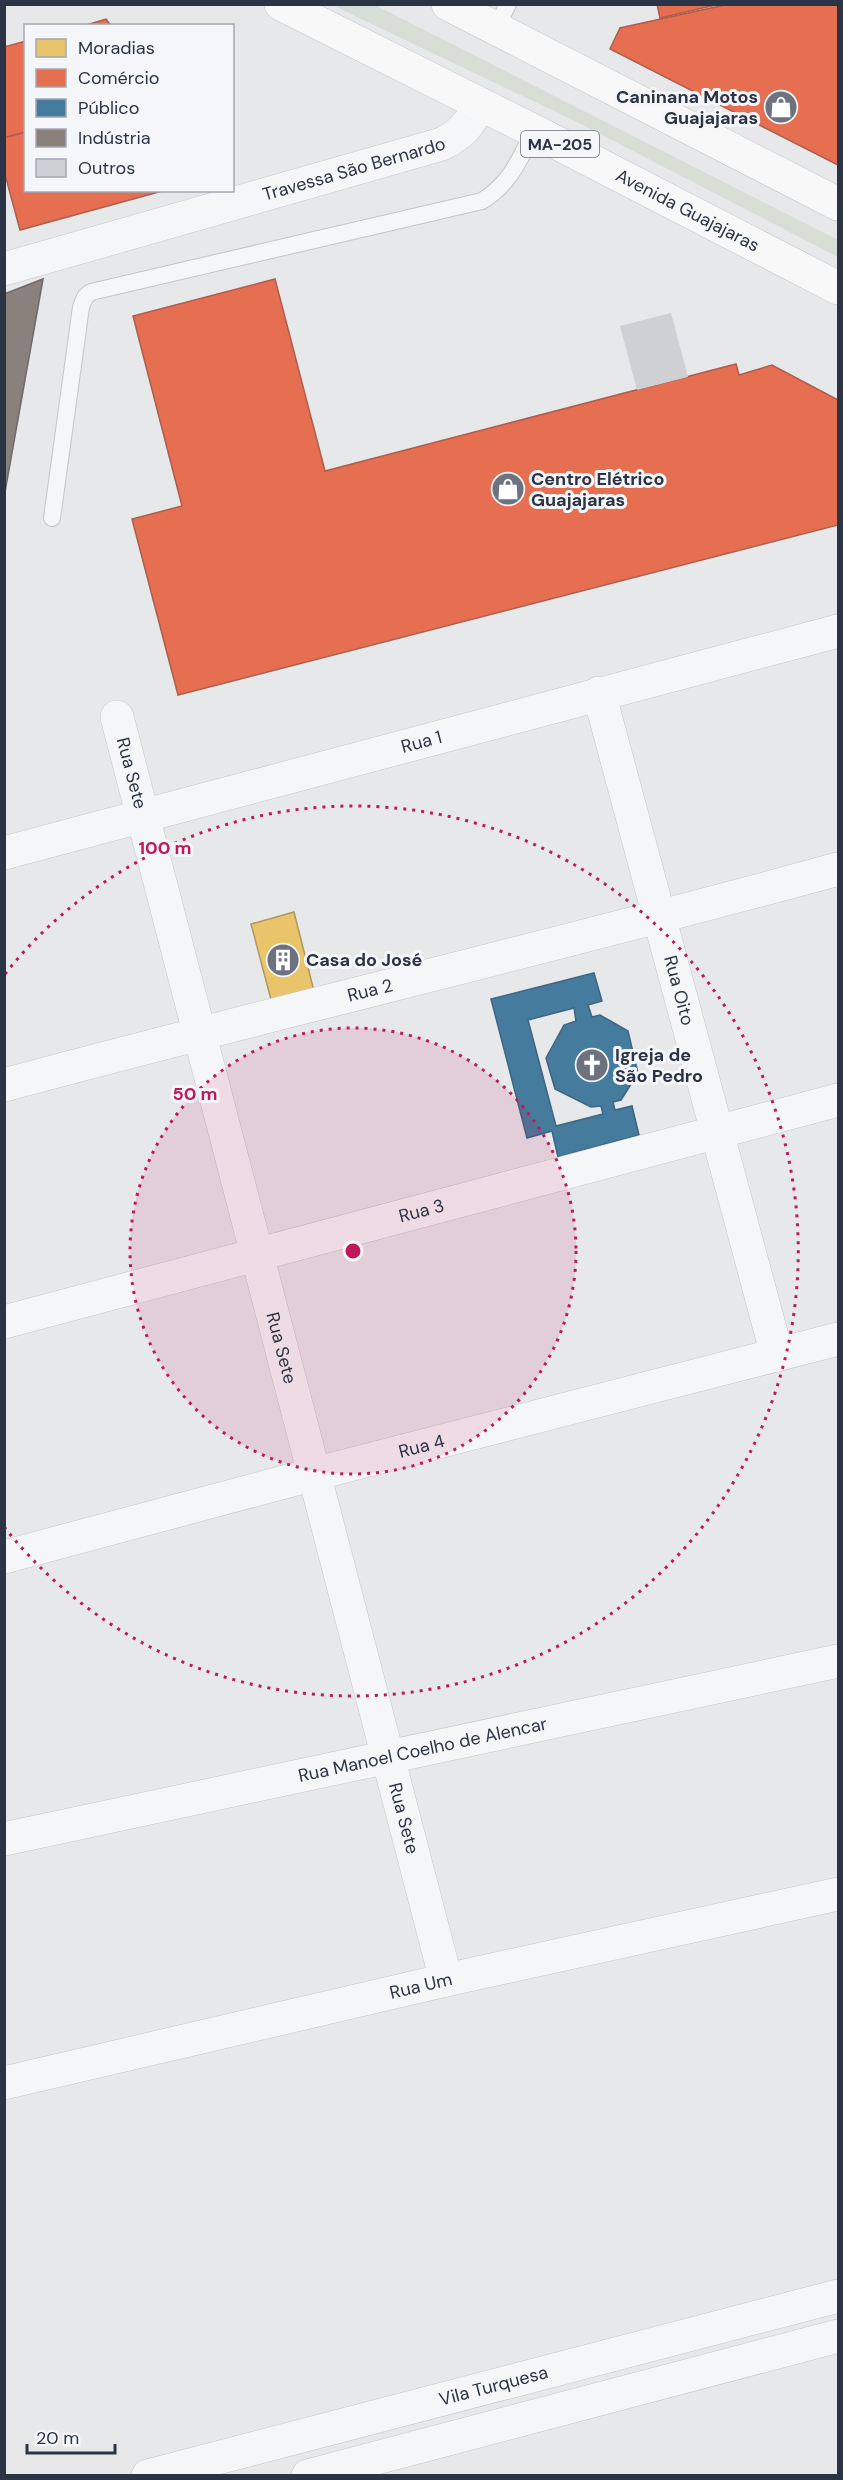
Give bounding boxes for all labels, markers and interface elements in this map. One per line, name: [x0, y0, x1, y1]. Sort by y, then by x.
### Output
legend: [24, 24, 234, 192]
text: Moradias: [78, 36, 155, 60]
text: Comércio: [78, 66, 159, 90]
place label: Caninana Motos Guajajaras: [616, 85, 758, 130]
shop icon: Caninana Motos Guajajaras: [763, 89, 799, 125]
text: Público: [78, 96, 139, 120]
text: Indústria: [78, 126, 151, 150]
road number: MA-205: [521, 131, 599, 157]
street label: Travessa São Bernardo: [260, 132, 448, 207]
text: Outros: [78, 156, 135, 180]
street label: Avenida Guajajaras: [612, 163, 764, 257]
place label: Centro Elétrico Guajajaras: [531, 467, 664, 512]
shop icon: Centro Elétrico Guajajaras: [490, 471, 526, 507]
street label: Rua 1: [398, 725, 444, 759]
street label: Rua Sete: [111, 735, 152, 811]
text: 100 m: [138, 836, 192, 860]
building icon: Casa do José: [265, 942, 301, 978]
place label: Casa do José: [306, 948, 422, 972]
street label: Rua Oito: [658, 953, 700, 1028]
street label: Rua 2: [345, 973, 395, 1008]
place label: Igreja de São Pedro: [615, 1043, 703, 1088]
church icon: Igreja de São Pedro: [574, 1047, 610, 1083]
text: 50 m: [172, 1082, 218, 1106]
street label: Rua 3: [396, 1193, 447, 1228]
centre of rings: [343, 1241, 363, 1261]
street label: Rua Sete: [261, 1310, 302, 1386]
street label: Rua 4: [396, 1429, 447, 1464]
street label: Rua Manoel Coelho de Alencar: [296, 1711, 550, 1788]
street label: Rua Sete: [383, 1780, 425, 1857]
street label: Rua Um: [387, 1967, 454, 2005]
street label: Vila Turquesa: [436, 2360, 550, 2412]
scale bar: [27, 2417, 116, 2455]
text: 20 m: [36, 2426, 79, 2450]

